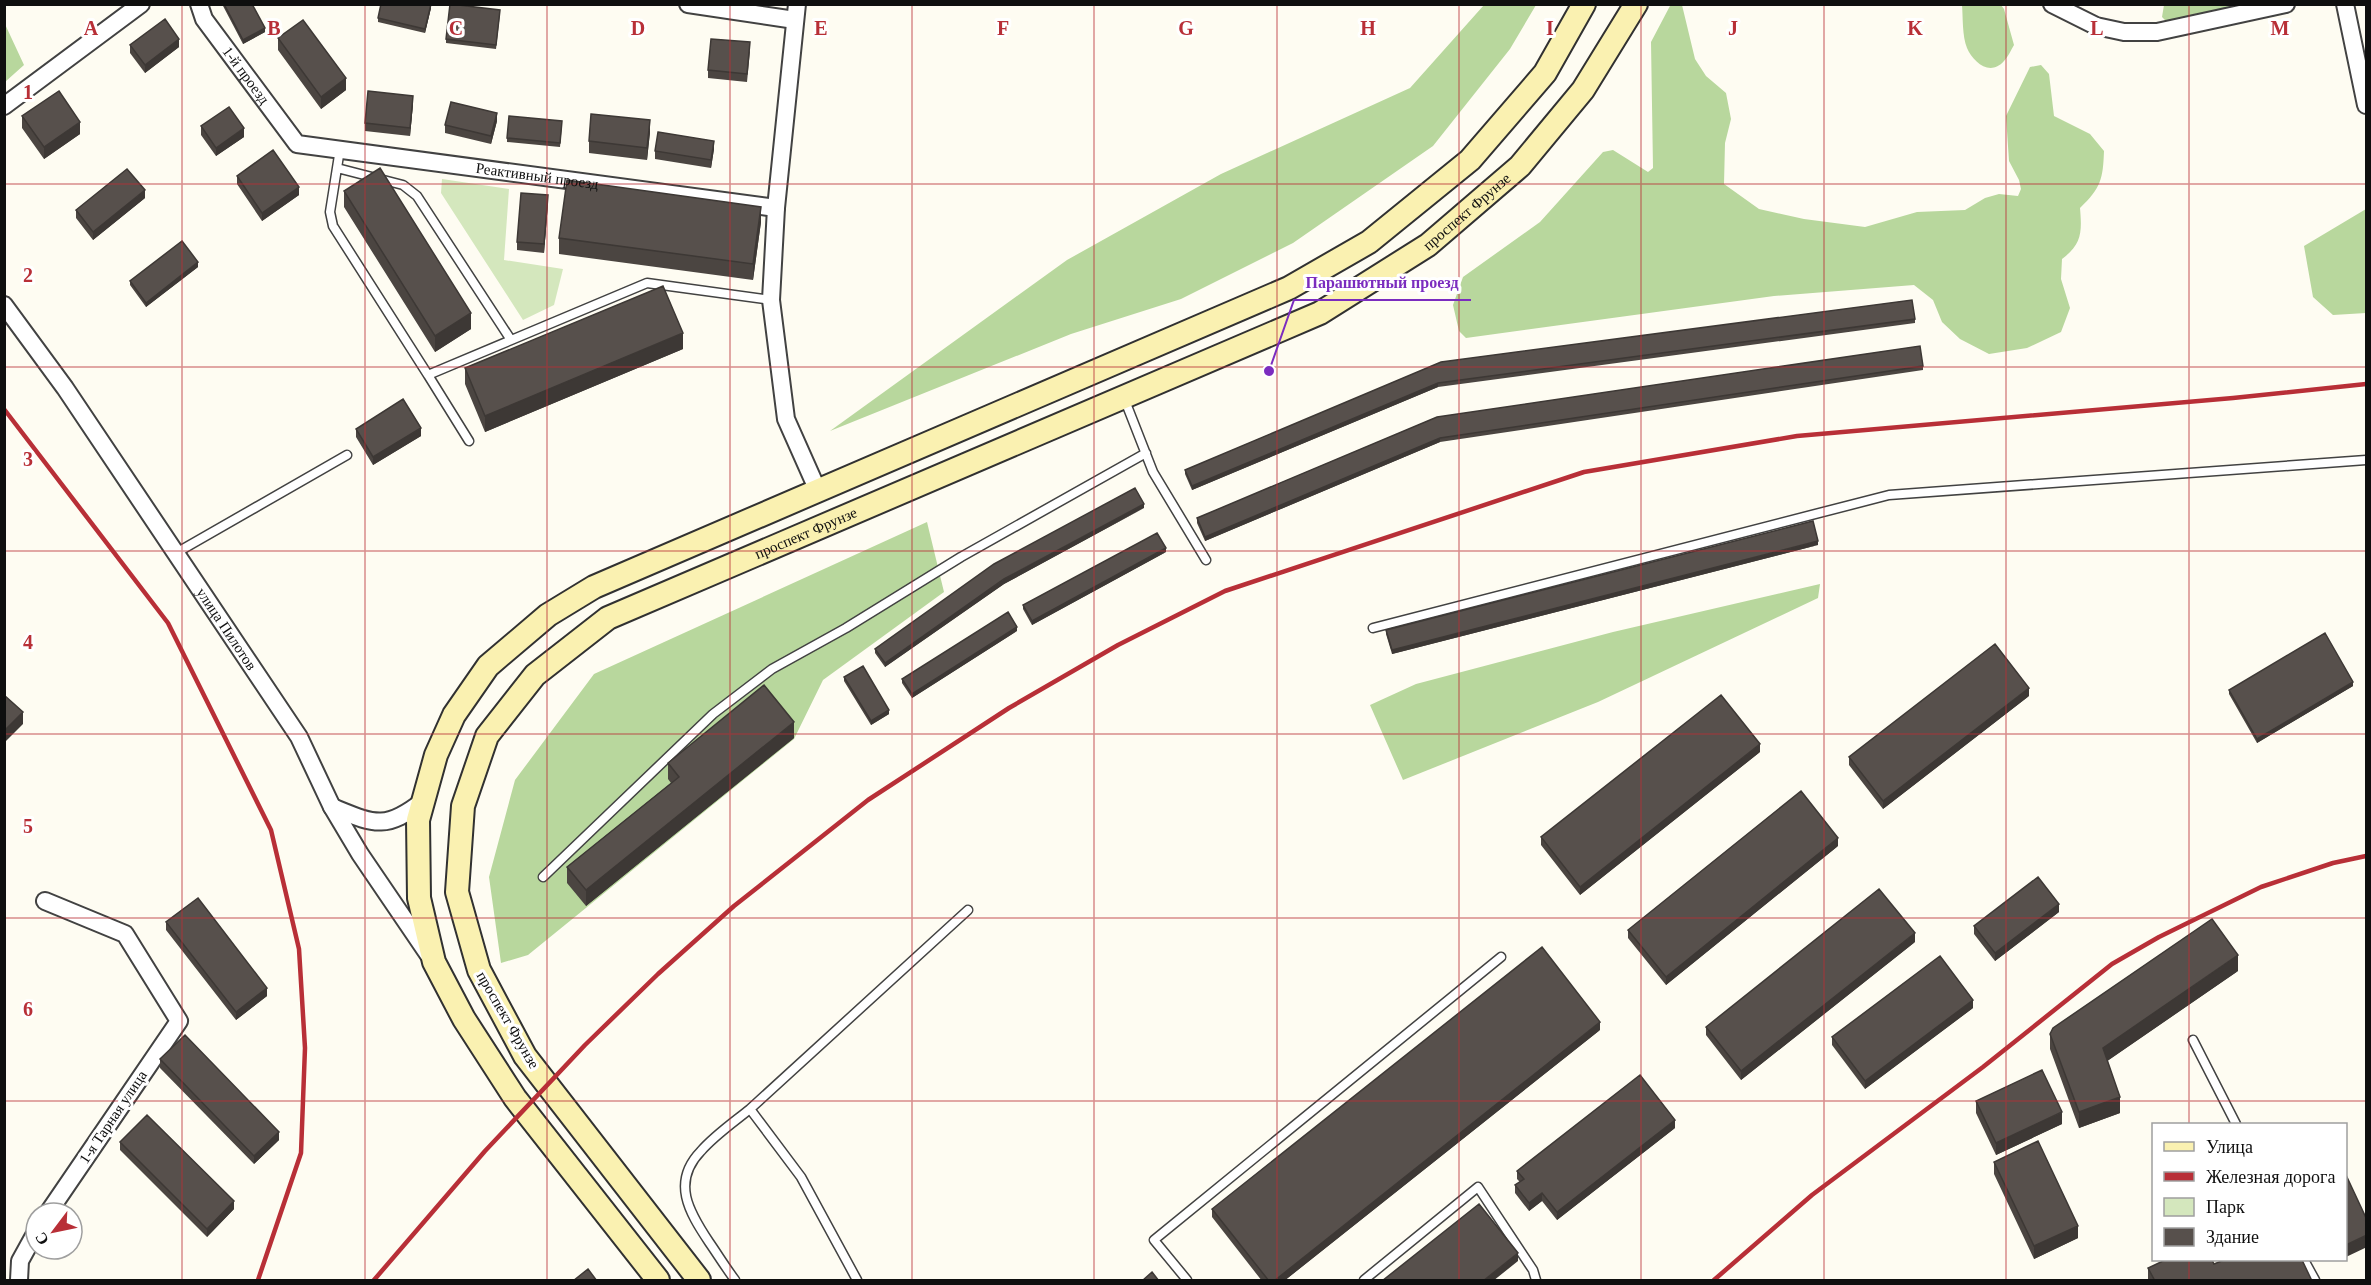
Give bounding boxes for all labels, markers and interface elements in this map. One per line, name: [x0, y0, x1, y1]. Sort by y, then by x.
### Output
text: A: [84, 17, 99, 39]
text: B: [267, 17, 281, 39]
text: C: [449, 17, 463, 39]
text: D: [631, 17, 645, 39]
text: E: [814, 17, 828, 39]
text: F: [997, 17, 1009, 39]
text: G: [1178, 17, 1194, 39]
text: H: [1360, 17, 1376, 39]
text: I: [1546, 17, 1554, 39]
text: J: [1728, 17, 1738, 39]
text: K: [1907, 17, 1923, 39]
text: L: [2090, 17, 2104, 39]
text: M: [2271, 17, 2290, 39]
street label: 1-й проезд: [219, 43, 273, 108]
text: 1: [23, 81, 33, 103]
street label: Реактивный проезд: [475, 160, 600, 192]
street label: проспект Фрунзе: [1420, 170, 1514, 253]
text: 2: [23, 264, 33, 286]
callout: Парашютный проезд: [1294, 266, 1471, 300]
text: Парашютный проезд: [1305, 274, 1459, 292]
text: 3: [23, 448, 33, 470]
street label: проспект Фрунзе: [752, 504, 860, 562]
street label: улица Пилотов: [193, 585, 260, 673]
text: 4: [23, 631, 33, 653]
text: 5: [23, 815, 33, 837]
street label: проспект Фрунзе: [474, 969, 542, 1072]
text: 6: [23, 998, 33, 1020]
street label: 1-я Тарная улица: [76, 1067, 150, 1166]
legend: [2152, 1123, 2347, 1261]
text: Улица: [2206, 1137, 2253, 1157]
text: Железная дорога: [2206, 1167, 2335, 1187]
text: Парк: [2206, 1197, 2245, 1217]
north arrow: [24, 1201, 84, 1261]
text: Здание: [2206, 1227, 2259, 1247]
text: С: [31, 1229, 52, 1248]

